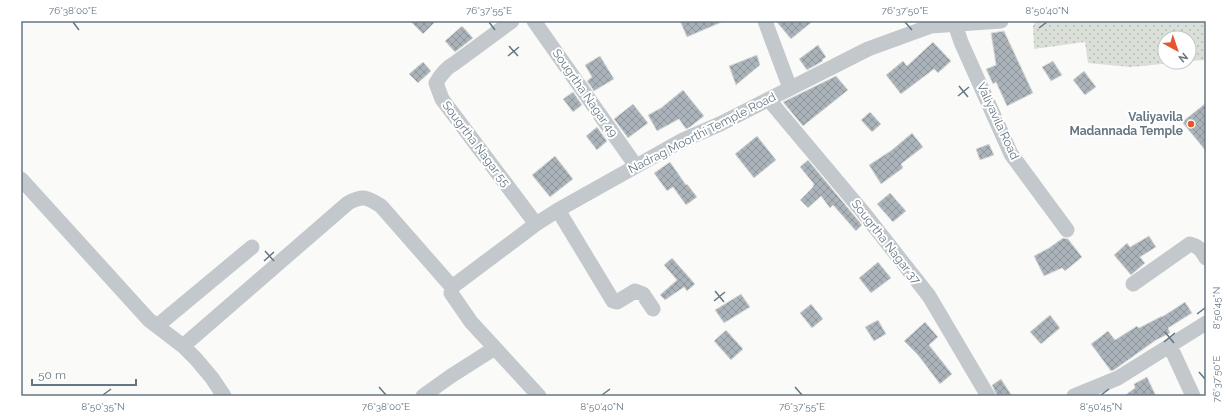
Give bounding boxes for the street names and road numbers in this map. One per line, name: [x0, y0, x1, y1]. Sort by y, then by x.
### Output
street label: Sougrtha Nagar 49: [549, 46, 621, 140]
street label: Valiyavila Road: [974, 80, 1022, 162]
street label: Nadrag Moorthi Temple Road: [626, 90, 778, 176]
street label: Sougrtha Nagar 55: [439, 98, 513, 190]
street label: Sougrtha Nagar 37: [849, 197, 924, 287]

